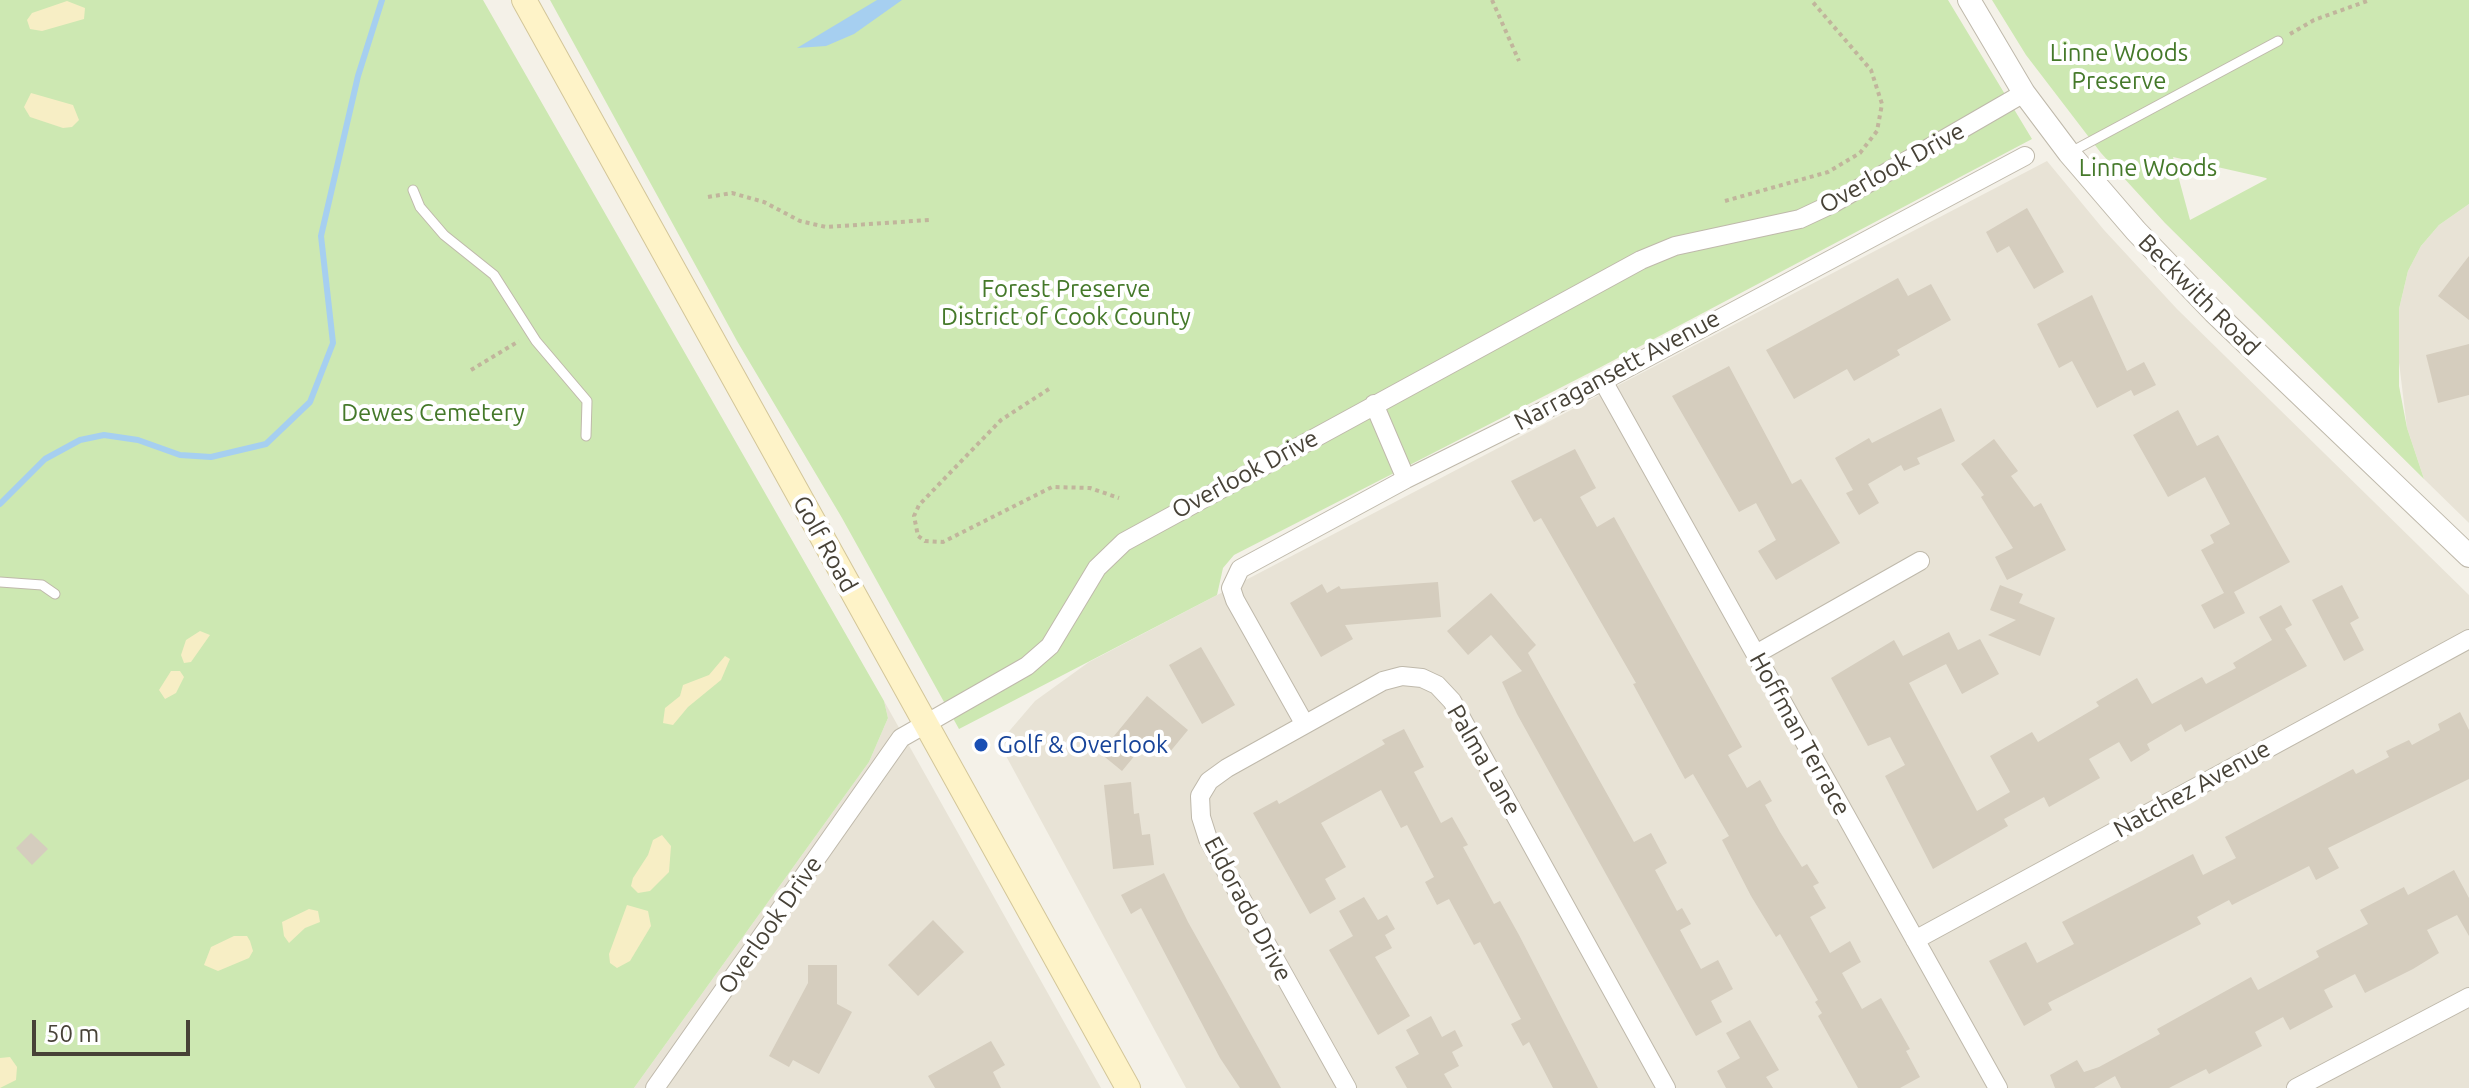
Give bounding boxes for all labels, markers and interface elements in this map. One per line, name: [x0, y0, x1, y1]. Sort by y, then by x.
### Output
park label: Linne Woods Preserve: [2050, 39, 2188, 95]
street label: Overlook Drive: [1814, 116, 1970, 220]
park label: Linne Woods: [2079, 154, 2217, 182]
street label: Beckwith Road: [2132, 228, 2266, 362]
park label: Forest Preserve District of Cook County: [941, 275, 1191, 331]
street label: Narragansett Avenue: [1509, 304, 1725, 436]
park label: Dewes Cemetery: [341, 399, 525, 427]
street label: Overlook Drive: [1167, 423, 1323, 525]
street label: Golf Road: [787, 491, 863, 597]
street label: Hoffman Terrace: [1743, 648, 1857, 820]
street label: Palma Lane: [1441, 700, 1527, 820]
place label: Golf & Overlook: [997, 731, 1168, 759]
street label: Natchez Avenue: [2109, 734, 2275, 844]
marker: Golf & Overlook: [972, 736, 990, 754]
street label: Eldorado Drive: [1198, 832, 1298, 986]
street label: Overlook Drive: [712, 851, 828, 999]
scale bar: [36, 1004, 194, 1054]
text: 50 m: [46, 1020, 99, 1047]

